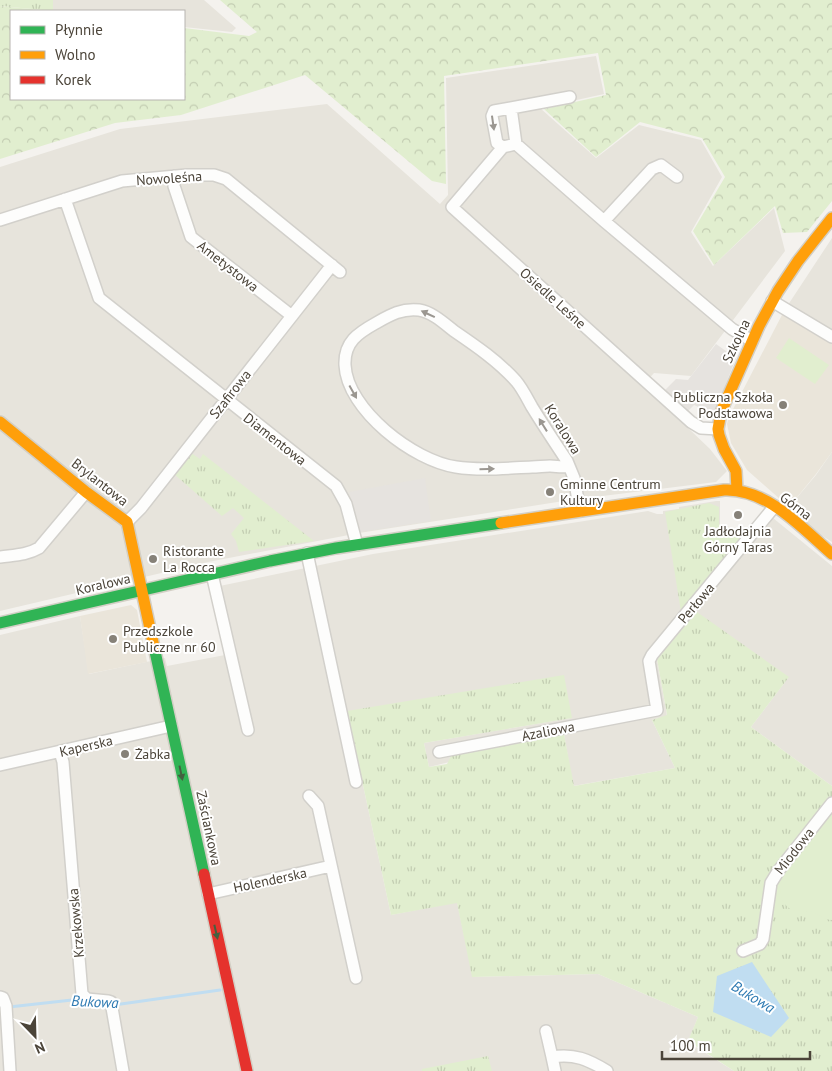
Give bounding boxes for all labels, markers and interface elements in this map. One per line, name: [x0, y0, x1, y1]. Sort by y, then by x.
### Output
legend: [10, 10, 185, 100]
text: Płynnie: [55, 20, 103, 39]
text: Wolno: [55, 45, 95, 64]
text: Korek: [55, 70, 92, 89]
one-way arrow: [490, 116, 498, 132]
street label: Nowoleśna: [135, 167, 203, 189]
street label: Ametystowa: [194, 236, 262, 296]
street label: Osiedle Leśne: [516, 264, 590, 332]
one-way arrow: [421, 310, 436, 318]
street label: Szkolna: [718, 316, 754, 366]
street label: Szafirowa: [205, 366, 255, 422]
one-way arrow: [349, 384, 357, 399]
place label: Publiczna Szkoła Podstawowa: [673, 388, 773, 422]
marker: Publiczna Szkoła Podstawowa: [777, 399, 789, 411]
street label: Koralowa: [541, 401, 585, 457]
street label: Diamentowa: [240, 409, 310, 469]
one-way arrow: [539, 418, 548, 431]
street label: Brylantowa: [68, 454, 132, 510]
one-way arrow: [479, 465, 495, 473]
place label: Gminne Centrum Kultury: [560, 475, 661, 509]
marker: Gminne Centrum Kultury: [544, 486, 556, 498]
street label: Górna: [776, 488, 816, 524]
marker: Jadłodajnia Górny Taras: [732, 509, 744, 521]
place label: Jadłodajnia Górny Taras: [704, 522, 772, 556]
place label: Ristorante La Rocca: [163, 542, 224, 576]
marker: Ristorante La Rocca: [147, 553, 159, 565]
street label: Koralowa: [74, 569, 132, 599]
street label: Perłowa: [674, 579, 718, 627]
place label: Przedszkole Publiczne nr 60: [123, 622, 216, 656]
marker: Przedszkole Publiczne nr 60: [107, 633, 119, 645]
street label: Azaliowa: [520, 717, 576, 745]
street label: Kaperska: [58, 731, 114, 761]
place label: Żabka: [135, 745, 171, 763]
marker: Żabka: [119, 748, 131, 760]
one-way arrow: [177, 766, 185, 781]
street label: Zaściankowa: [192, 789, 226, 867]
street label: Miodowa: [770, 824, 818, 878]
street label: Holenderska: [232, 863, 308, 897]
street label: Krzekowska: [64, 887, 88, 959]
one-way arrow: [212, 924, 220, 939]
water label: Bukowa: [728, 976, 779, 1017]
water label: Bukowa: [71, 991, 120, 1012]
north arrow: [10, 1011, 60, 1061]
scale bar: [662, 1028, 810, 1060]
text: 100 m: [670, 1036, 711, 1055]
text: N: [32, 1038, 48, 1058]

